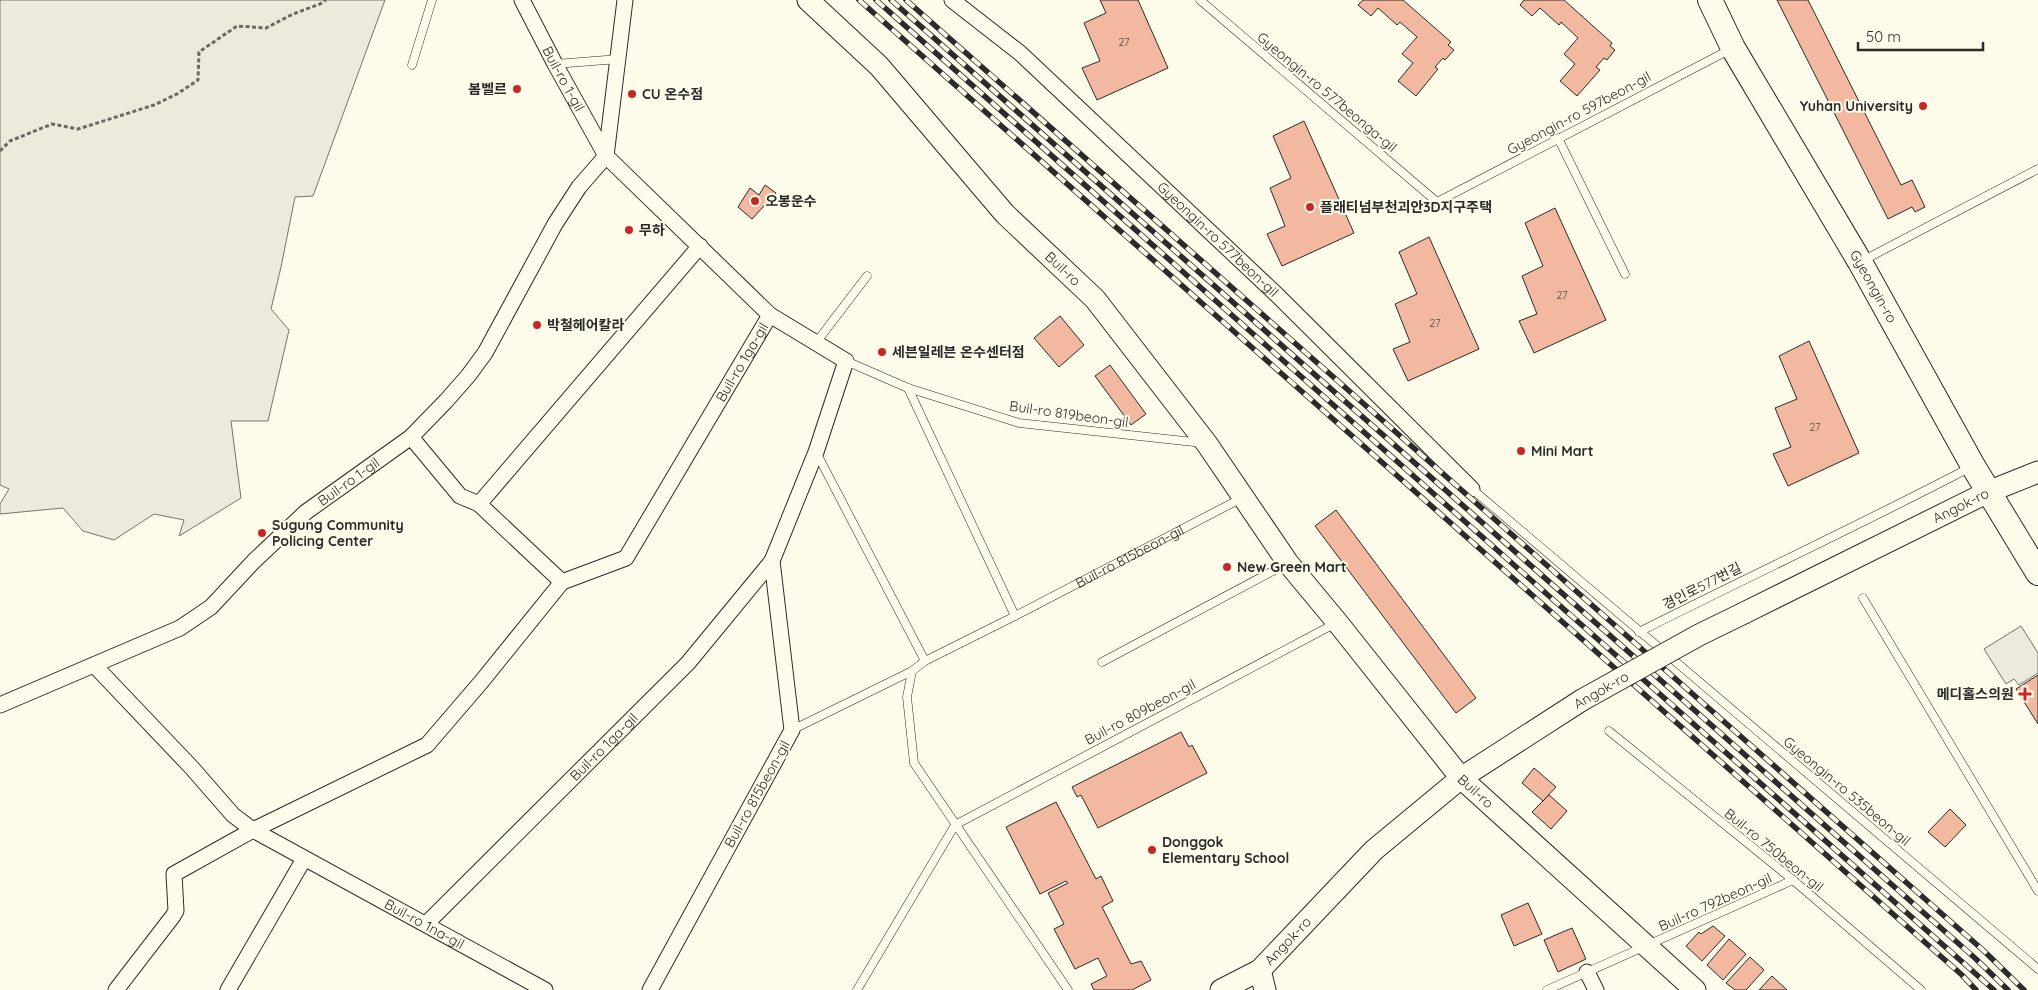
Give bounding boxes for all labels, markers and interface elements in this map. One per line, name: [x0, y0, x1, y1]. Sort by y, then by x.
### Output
scale bar: [1858, 20, 1983, 52]
text: 50 m: [1866, 27, 1901, 46]
street label: Gyeongin-ro 577beonga-gil: [1253, 28, 1401, 156]
house number: 27: [1118, 35, 1130, 49]
street label: Buil-ro 1-gil: [538, 43, 589, 115]
street label: Gyeongin-ro 597beon-gil: [1504, 67, 1654, 159]
place label: 봄벨르: [468, 80, 507, 98]
marker: 봄벨르: [511, 83, 523, 95]
place label: CU 온수점: [642, 85, 703, 103]
marker: CU 온수점: [626, 88, 638, 100]
place label: Yuhan University: [1800, 97, 1913, 115]
marker: Yuhan University: [1917, 100, 1929, 112]
street label: Gyeongin-ro 577beon-gil: [1153, 178, 1282, 301]
place label: 오봉운수: [765, 192, 817, 210]
marker: 오봉운수: [749, 195, 761, 207]
place label: 플래티넘부천괴안3D지구주택: [1320, 198, 1492, 216]
marker: 플래티넘부천괴안3D지구주택: [1304, 201, 1316, 213]
place label: 무하: [639, 221, 665, 239]
marker: 무하: [623, 224, 635, 236]
street label: Gyeongin-ro: [1846, 247, 1901, 326]
street label: Buil-ro: [1041, 248, 1085, 290]
house number: 27: [1556, 288, 1568, 302]
place label: 박철헤어칼라: [547, 316, 624, 334]
house number: 27: [1429, 316, 1441, 330]
marker: 박철헤어칼라: [531, 319, 543, 331]
street label: Buil-ro 1ga-gil: [712, 319, 772, 405]
place label: 세븐일레븐 온수센터점: [892, 343, 1025, 361]
marker: 세븐일레븐 온수센터점: [876, 346, 888, 358]
street label: Buil-ro 819beon-gil: [1008, 397, 1130, 431]
house number: 27: [1809, 420, 1821, 434]
place label: Mini Mart: [1531, 442, 1594, 460]
marker: Mini Mart: [1515, 445, 1527, 457]
street label: Buil-ro 1-gil: [314, 453, 383, 510]
street label: Angok-ro: [1930, 484, 1992, 527]
place label: Sugung Community Policing Center: [272, 516, 404, 550]
street label: Buil-ro 815beon-gil: [1072, 521, 1187, 592]
marker: Sugung Community Policing Center: [256, 527, 268, 539]
place label: New Green Mart: [1237, 558, 1347, 576]
street label: 경인로577번길: [1659, 558, 1745, 614]
marker: New Green Mart: [1221, 561, 1233, 573]
street label: Angok-ro: [1570, 667, 1632, 713]
street label: Buil-ro 809beon-gil: [1081, 675, 1199, 749]
place label: 메디홀스의원: [1937, 685, 2014, 703]
marker: 메디홀스의원: [2018, 687, 2032, 701]
street label: Buil-ro 1ga-gil: [566, 709, 642, 785]
street label: Gyeongin-ro 535beon-gil: [1780, 732, 1914, 850]
street label: Buil-ro 815beon-gil: [720, 737, 794, 851]
street label: Buil-ro: [1454, 770, 1497, 812]
street label: Buil-ro 750beon-gil: [1721, 804, 1827, 896]
place label: Donggok Elementary School: [1162, 833, 1289, 867]
marker: Donggok Elementary School: [1146, 844, 1158, 856]
street label: Buil-ro 792beon-gil: [1656, 869, 1774, 935]
street label: Buil-ro 1na-gil: [381, 895, 468, 953]
street label: Angok-ro: [1260, 913, 1315, 969]

